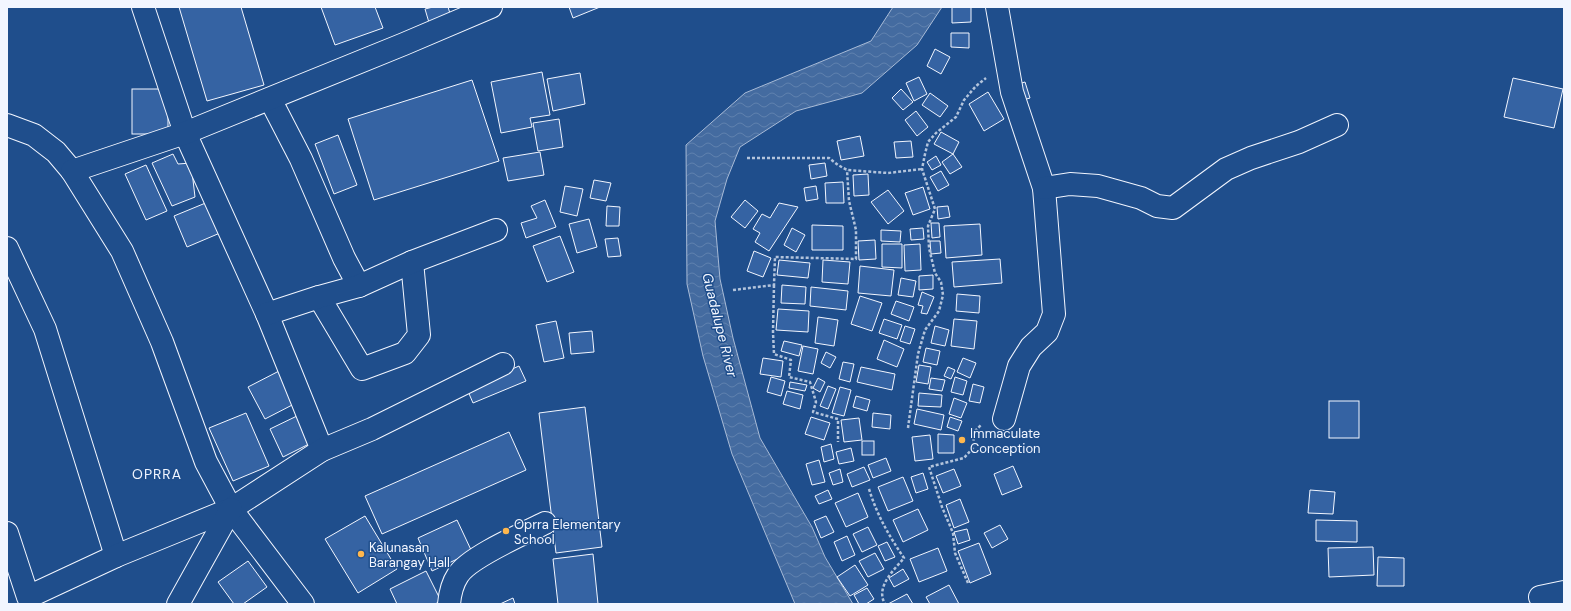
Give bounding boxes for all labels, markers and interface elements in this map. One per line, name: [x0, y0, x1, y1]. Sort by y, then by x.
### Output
water label: Guadalupe River: [698, 271, 742, 380]
place label: Immaculate Conception: [970, 425, 1041, 457]
marker: Immaculate Conception: [957, 435, 967, 445]
district label: OPRRA: [132, 465, 182, 483]
place label: Oprra Elementary School: [514, 516, 621, 548]
marker: Oprra Elementary School: [501, 526, 511, 536]
place label: Kalunasan Barangay Hall: [369, 539, 450, 571]
marker: Kalunasan Barangay Hall: [356, 549, 366, 559]

